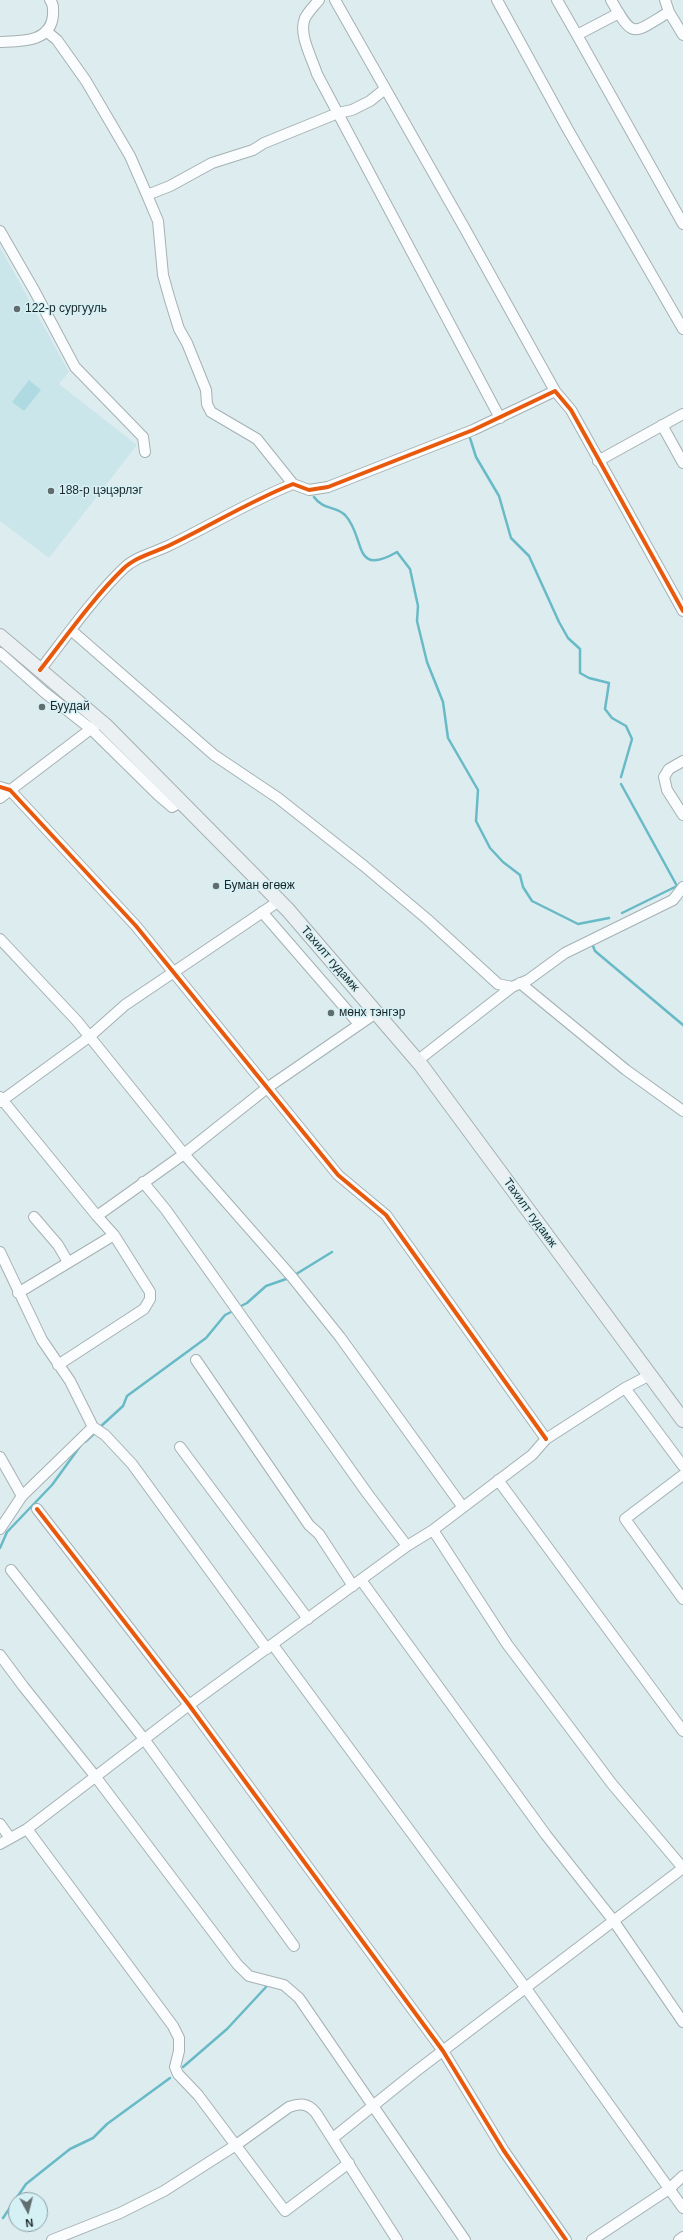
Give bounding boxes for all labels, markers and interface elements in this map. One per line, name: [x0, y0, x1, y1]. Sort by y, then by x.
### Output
place label: 122-р сургууль: [25, 302, 107, 316]
marker: 122-р сургууль: [12, 304, 22, 314]
place label: 188-р цэцэрлэг: [59, 484, 143, 498]
marker: 188-р цэцэрлэг: [46, 486, 56, 496]
place label: Буудай: [50, 700, 90, 714]
marker: Буудай: [37, 702, 47, 712]
place label: Буман өгөөж: [224, 879, 295, 893]
marker: Буман өгөөж: [211, 881, 221, 891]
street label: Тахилт гудамж: [298, 923, 362, 995]
place label: мөнх тэнгэр: [339, 1006, 405, 1020]
marker: мөнх тэнгэр: [326, 1008, 336, 1018]
street label: Тахилт гудамж: [500, 1176, 560, 1250]
north arrow: [8, 2192, 48, 2232]
text: N: [25, 2216, 34, 2229]

